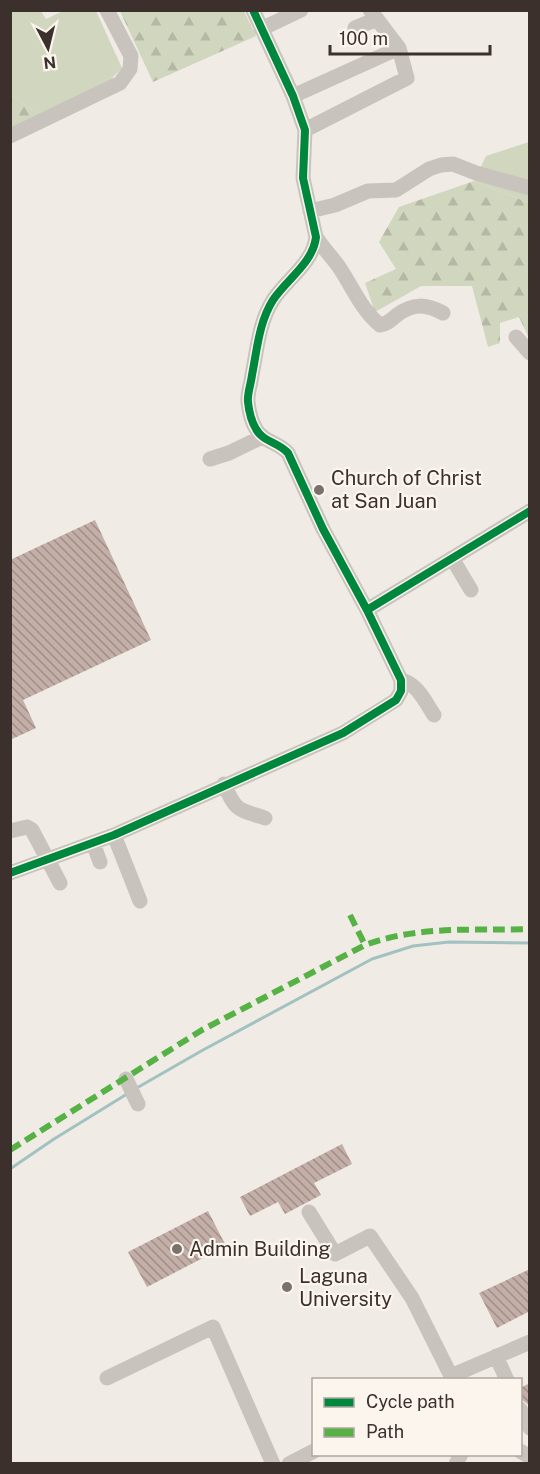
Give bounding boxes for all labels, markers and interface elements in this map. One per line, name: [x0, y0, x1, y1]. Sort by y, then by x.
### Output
north arrow: [18, 18, 78, 78]
scale bar: [330, 18, 490, 56]
text: 100 m: [339, 28, 388, 49]
text: N: [42, 52, 57, 73]
place label: Church of Christ at San Juan: [331, 466, 482, 513]
marker: Church of Christ at San Juan: [312, 483, 326, 497]
place label: Admin Building: [189, 1237, 331, 1261]
marker: Admin Building: [170, 1242, 184, 1256]
place label: Laguna University: [299, 1264, 392, 1311]
marker: Laguna University: [280, 1280, 294, 1294]
legend: [312, 1378, 522, 1456]
text: Cycle path: [366, 1391, 455, 1412]
text: Path: [366, 1421, 404, 1442]

